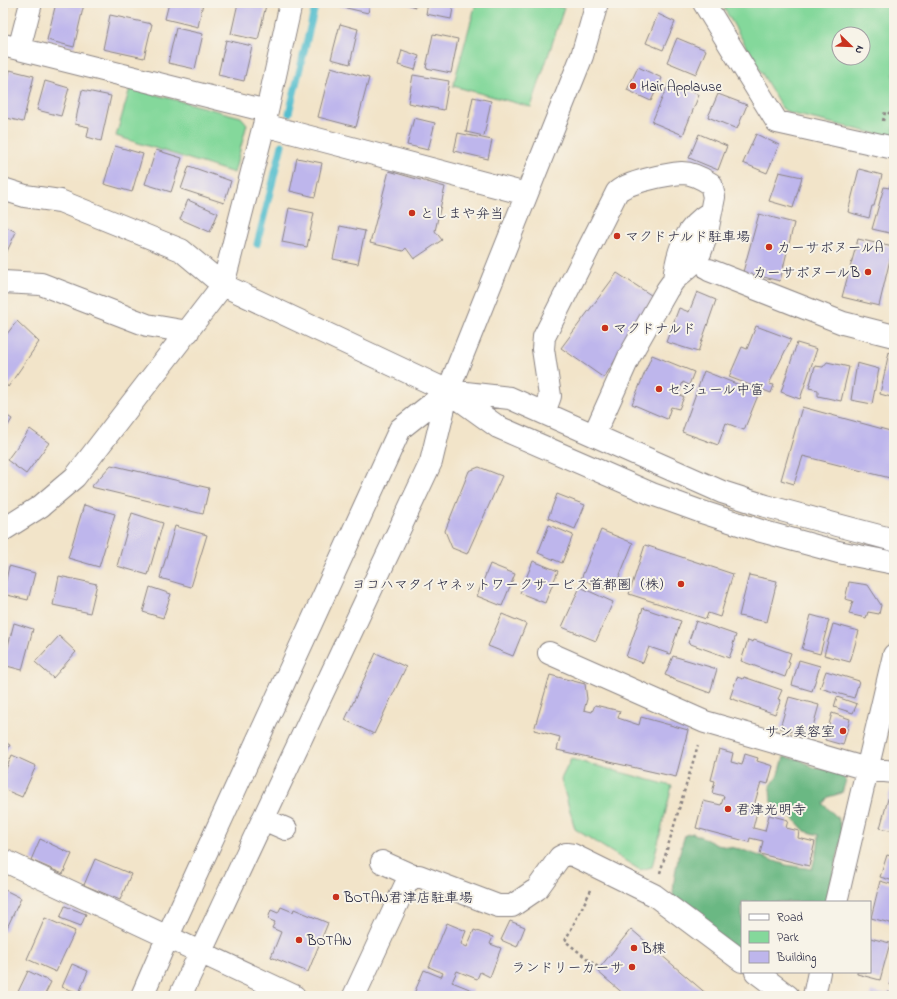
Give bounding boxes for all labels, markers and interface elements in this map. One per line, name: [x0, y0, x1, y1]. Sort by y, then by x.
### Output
north arrow: [831, 26, 871, 66]
text: N: [850, 43, 868, 56]
place label: Hair Applause: [641, 77, 722, 98]
marker: Hair Applause: [628, 81, 638, 91]
place label: としまや弁当: [420, 204, 504, 225]
marker: としまや弁当: [407, 208, 417, 218]
place label: マクドナルド駐車場: [625, 227, 750, 248]
marker: マクドナルド駐車場: [612, 231, 622, 241]
place label: カーサボヌールA: [777, 238, 883, 259]
marker: カーサボヌールA: [764, 242, 774, 252]
place label: カーサボヌールB: [753, 263, 860, 284]
marker: カーサボヌールB: [863, 267, 873, 277]
place label: マクドナルド: [613, 319, 696, 340]
marker: マクドナルド: [600, 323, 610, 333]
place label: セジュール中富: [667, 380, 764, 401]
marker: セジュール中富: [654, 384, 664, 394]
place label: ヨコハマタイヤネットワークサービス首都圏（株）: [352, 575, 673, 596]
marker: ヨコハマタイヤネットワークサービス首都圏（株）: [676, 579, 686, 589]
place label: サン美容室: [765, 722, 835, 743]
marker: サン美容室: [838, 726, 848, 736]
place label: 君津光明寺: [736, 800, 806, 821]
marker: 君津光明寺: [723, 804, 733, 814]
place label: BOTAN君津店駐車場: [343, 888, 473, 909]
marker: BOTAN君津店駐車場: [331, 892, 341, 902]
legend: [741, 901, 871, 973]
text: Road: [777, 909, 803, 927]
text: Park: [777, 929, 799, 947]
place label: BOTAN: [306, 931, 352, 952]
marker: BOTAN: [294, 935, 304, 945]
place label: B棟: [641, 939, 666, 960]
marker: B棟: [629, 943, 639, 953]
text: Building: [776, 949, 816, 968]
place label: ランドリーカーサ: [511, 958, 624, 979]
marker: ランドリーカーサ: [627, 962, 637, 972]

